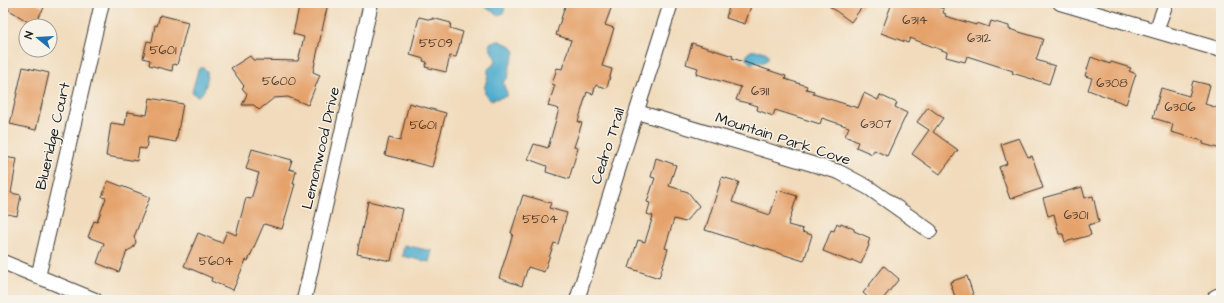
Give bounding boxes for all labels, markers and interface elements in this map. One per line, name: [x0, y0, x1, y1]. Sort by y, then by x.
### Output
house number: 6314: [902, 11, 928, 29]
north arrow: [18, 18, 58, 58]
text: N: [21, 29, 37, 41]
house number: 6312: [967, 29, 991, 47]
house number: 5509: [419, 34, 453, 52]
house number: 5601: [149, 41, 177, 59]
house number: 5600: [262, 72, 296, 90]
house number: 6308: [1096, 74, 1128, 92]
street label: Blueridge Court: [30, 80, 77, 192]
house number: 6311: [751, 82, 769, 100]
street label: Lemonwood Drive: [297, 85, 345, 211]
house number: 6306: [1164, 98, 1196, 116]
street label: Cedro Trail: [586, 105, 630, 187]
street label: Mountain Park Cove: [713, 107, 853, 171]
house number: 6307: [861, 115, 891, 133]
house number: 5601: [409, 116, 437, 134]
house number: 6301: [1064, 206, 1089, 224]
house number: 5504: [522, 210, 558, 228]
house number: 5604: [199, 252, 233, 270]

